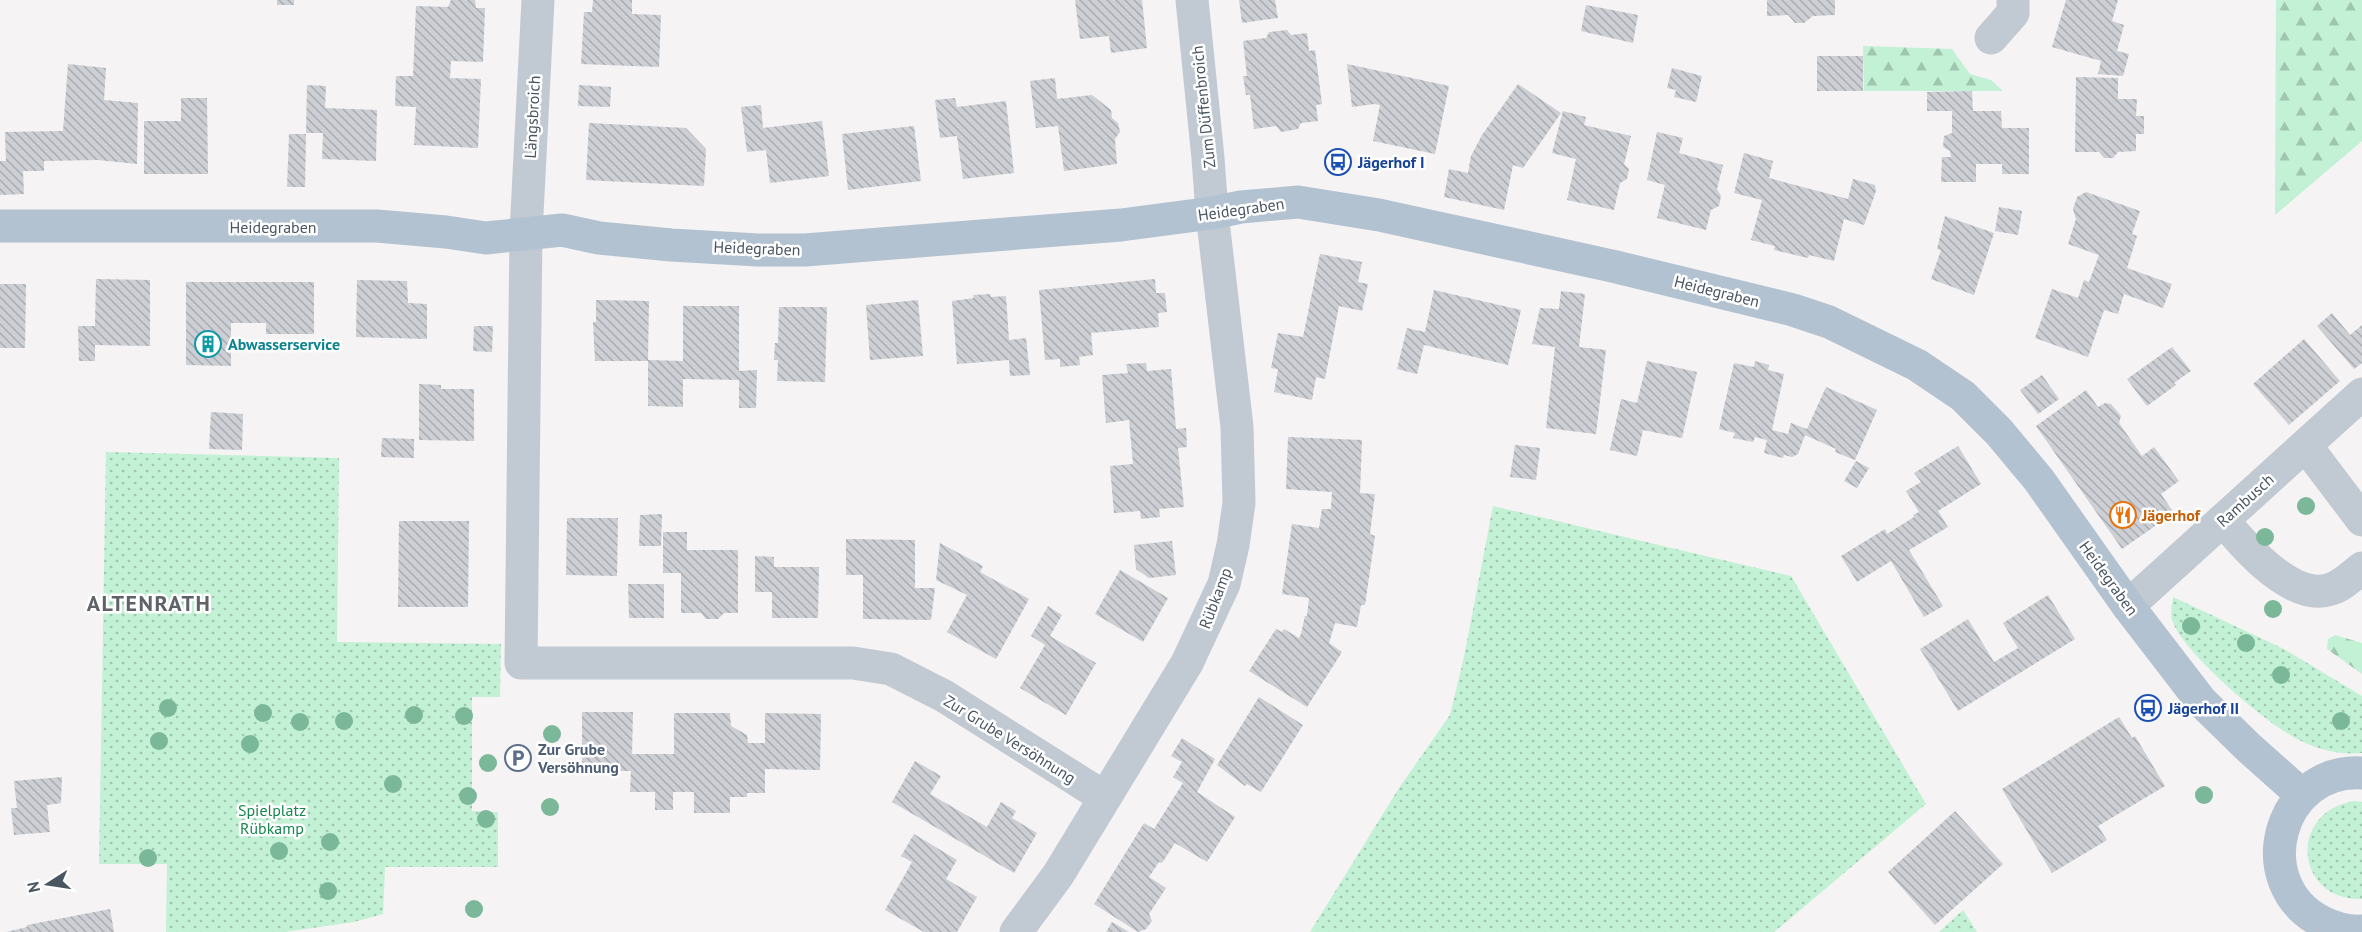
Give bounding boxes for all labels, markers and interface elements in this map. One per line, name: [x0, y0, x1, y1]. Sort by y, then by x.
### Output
street label: Zum Düffenbroich: [1187, 45, 1219, 169]
street label: Längsbroich: [520, 75, 544, 159]
bus stop icon: Jägerhof I: [1323, 147, 1353, 177]
place label: Jägerhof I: [1357, 152, 1424, 172]
street label: Heidegraben: [1196, 193, 1286, 225]
street label: Heidegraben: [229, 217, 317, 237]
street label: Heidegraben: [713, 236, 801, 260]
street label: Heidegraben: [1672, 271, 1762, 311]
building icon: Abwasserservice: [193, 329, 223, 359]
place label: Abwasserservice: [228, 334, 340, 354]
street label: Rambusch: [2212, 469, 2278, 531]
restaurant icon: Jägerhof: [2108, 500, 2138, 530]
place label: Jägerhof: [2141, 505, 2201, 525]
street label: Heidegraben: [2075, 537, 2143, 619]
street label: Rübkamp: [1194, 565, 1236, 631]
district label: ALTENRATH: [87, 589, 211, 617]
street label: Zur Grube Versöhnung: [940, 690, 1080, 788]
bus stop icon: Jägerhof II: [2133, 693, 2163, 723]
place label: Jägerhof II: [2167, 698, 2239, 718]
place label: Zur Grube Versöhnung: [537, 739, 619, 777]
parking icon: Zur Grube Versöhnung: [503, 743, 533, 773]
park label: Spielplatz Rübkamp: [238, 800, 306, 838]
north arrow: [18, 854, 78, 914]
text: N: [22, 880, 44, 894]

